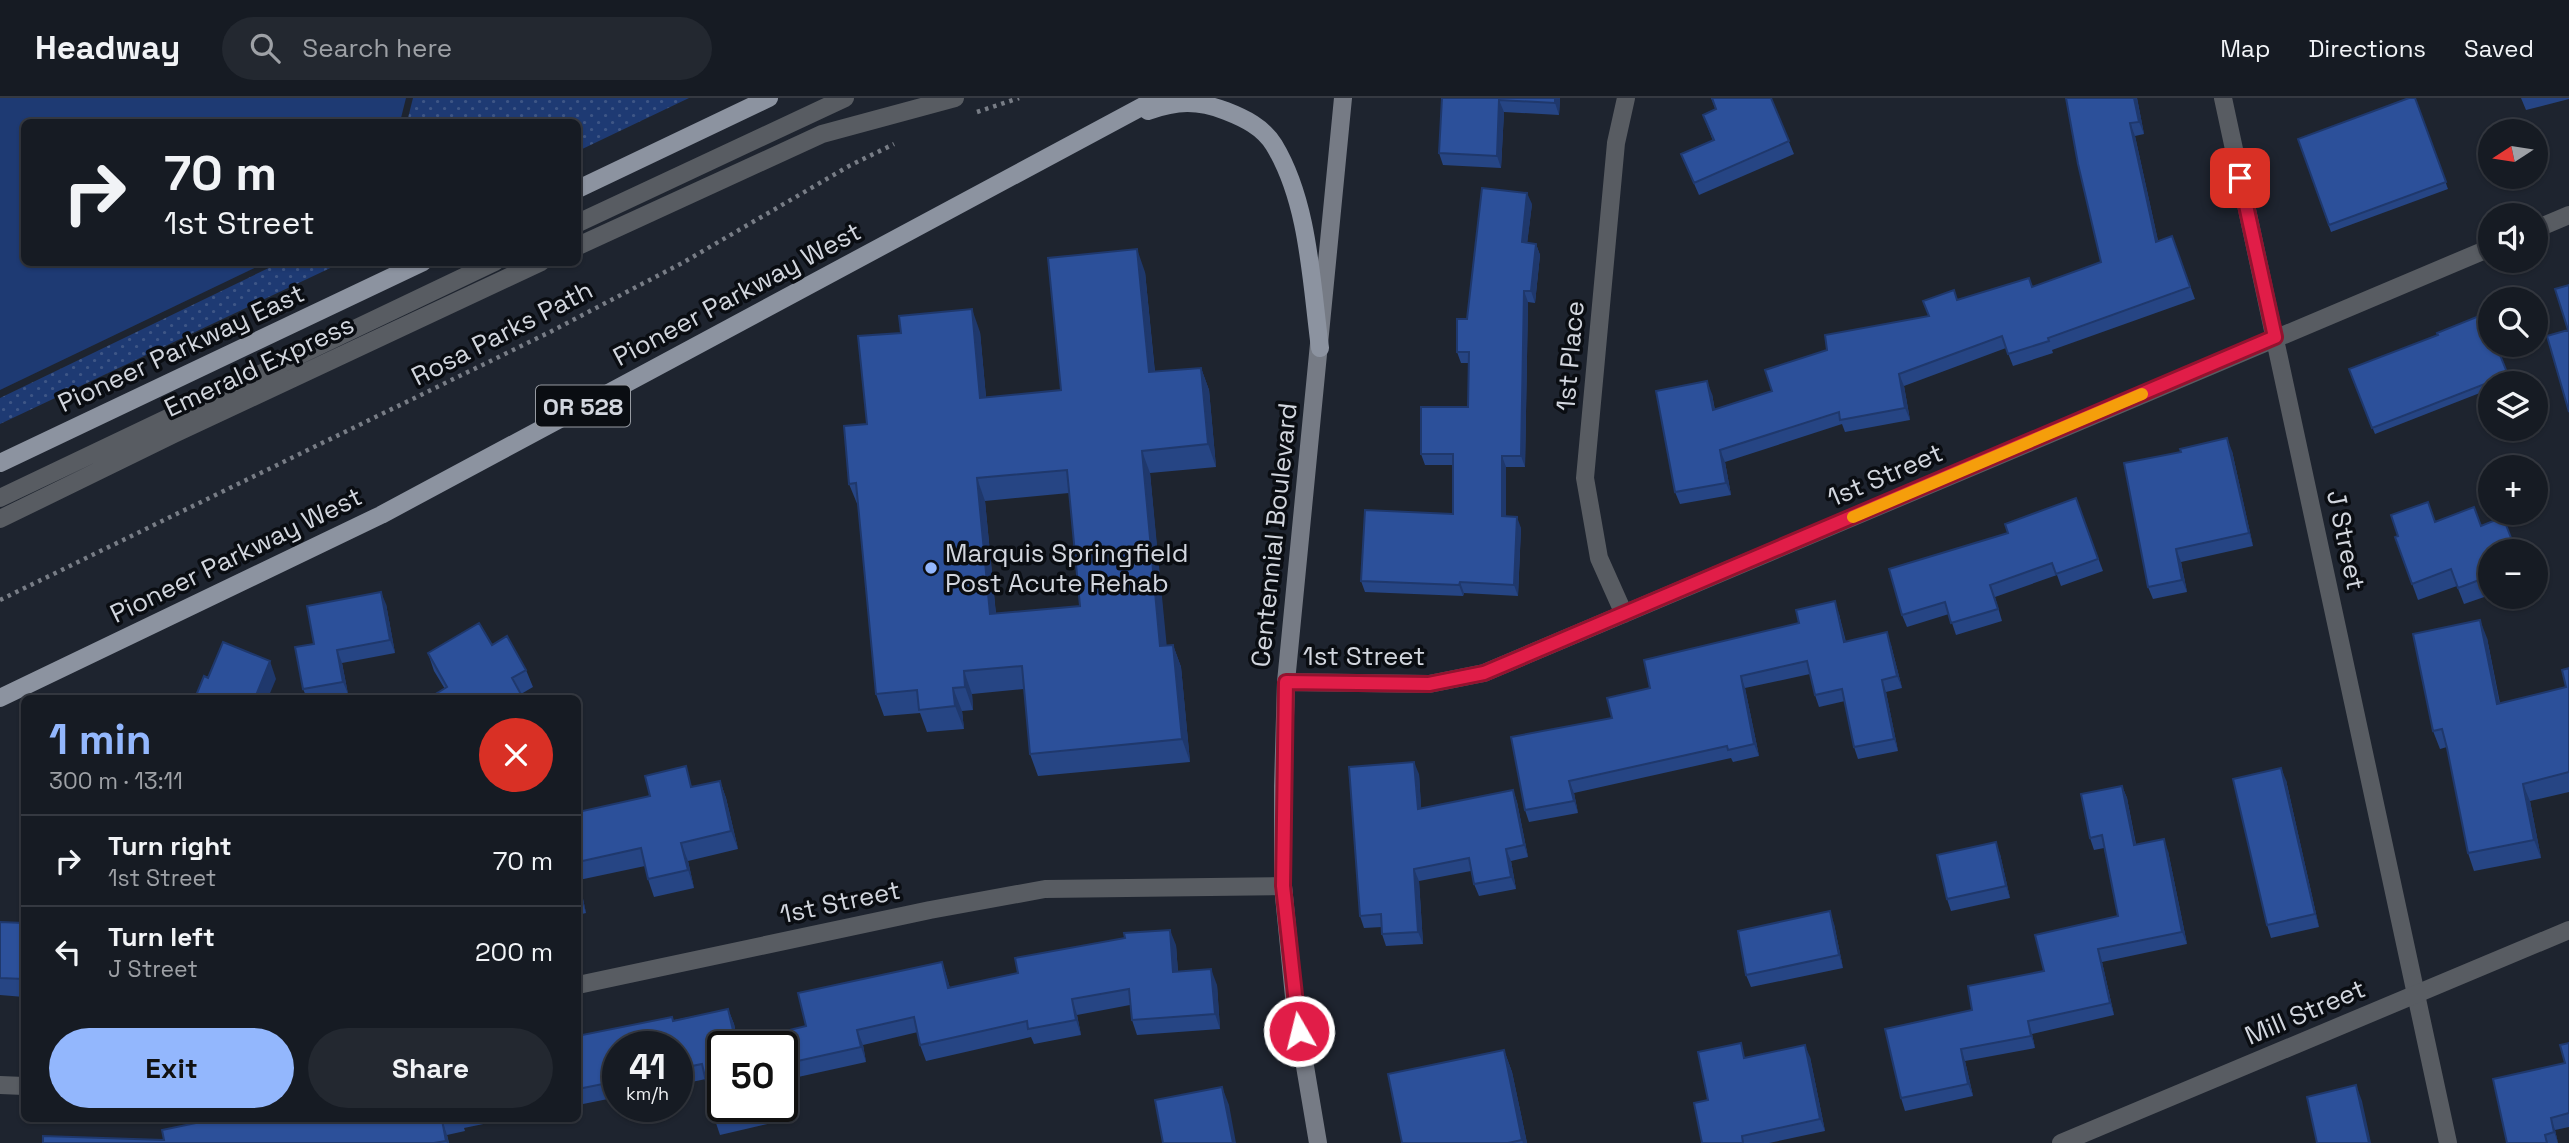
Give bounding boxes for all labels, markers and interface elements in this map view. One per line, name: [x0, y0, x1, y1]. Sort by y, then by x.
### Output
search box: [222, 17, 712, 80]
text: Headway: [35, 27, 180, 69]
icon: search: [246, 29, 284, 67]
text: Search here: [302, 31, 452, 65]
text: Map: [2220, 33, 2270, 64]
text: Directions: [2308, 33, 2426, 64]
text: Saved: [2464, 33, 2534, 64]
north arrow: [2478, 119, 2548, 189]
map controls: [2478, 119, 2548, 609]
text: 70 m: [164, 142, 277, 204]
icon: right: [49, 147, 140, 238]
pin: [2210, 148, 2270, 208]
icon: arrive: [2221, 159, 2259, 197]
text: 1st Street: [164, 203, 315, 243]
button: sound: [2478, 203, 2548, 273]
street label: Pioneer Parkway West: [607, 214, 867, 374]
street label: Rosa Parks Path: [406, 273, 598, 393]
street label: Pioneer Parkway East: [52, 276, 310, 420]
button: search: [2478, 287, 2548, 357]
street label: 1st Place: [1548, 300, 1592, 412]
street label: Emerald Express: [159, 307, 359, 425]
button: layers: [2478, 371, 2548, 441]
road number: OR 528: [536, 386, 630, 426]
street label: Centennial Boulevard: [1243, 401, 1305, 669]
street label: 1st Street: [1822, 435, 1948, 515]
button: +: [2478, 455, 2548, 525]
street label: Pioneer Parkway West: [104, 479, 368, 631]
street label: J Street: [2319, 487, 2373, 593]
place label: Marquis Springfield Post Acute Rehab: [945, 536, 1188, 600]
button: −: [2478, 539, 2548, 609]
marker: Marquis Springfield Post Acute Rehab: [923, 560, 939, 576]
street label: 1st Street: [1303, 639, 1425, 673]
text: 1 min: [49, 713, 152, 766]
button: close: [479, 718, 553, 792]
text: 300 m · 13:11: [49, 766, 183, 796]
text: Turn right: [108, 829, 232, 863]
icon: right: [49, 842, 87, 880]
text: 70 m: [493, 844, 553, 878]
text: 1st Street: [108, 863, 216, 893]
street label: 1st Street: [777, 873, 903, 931]
text: Turn left: [108, 920, 215, 954]
icon: left: [49, 933, 87, 971]
text: 200 m: [475, 935, 553, 969]
text: J Street: [108, 954, 198, 984]
street label: Mill Street: [2240, 971, 2370, 1053]
position arrow: [1262, 994, 1336, 1068]
button: Exit: [49, 1028, 294, 1108]
button: Share: [308, 1028, 553, 1108]
speed limit sign: 50: [707, 1031, 798, 1122]
text: 41: [629, 1045, 666, 1089]
text: km/h: [626, 1082, 669, 1105]

